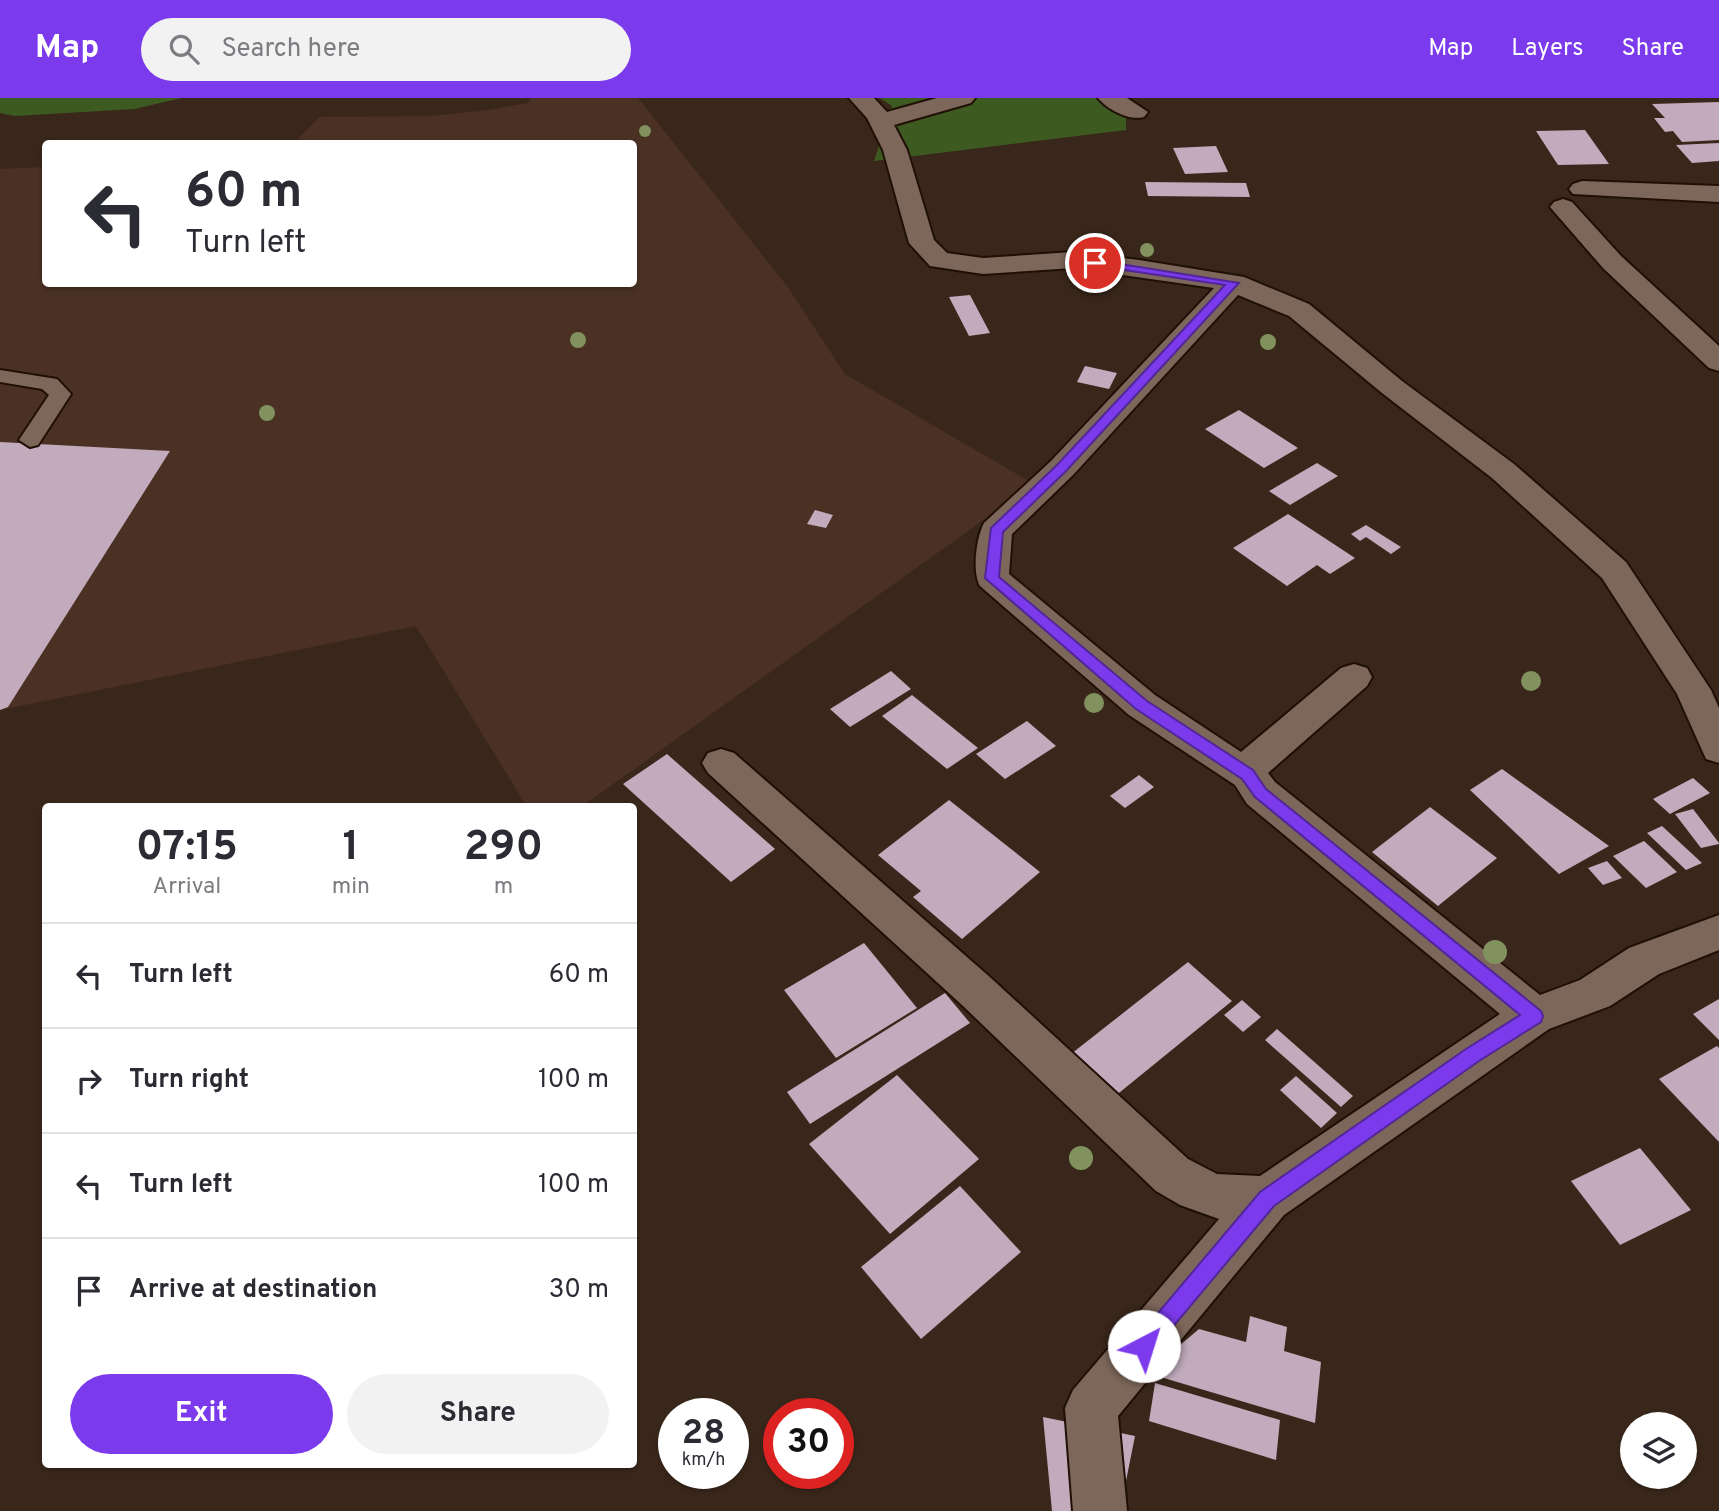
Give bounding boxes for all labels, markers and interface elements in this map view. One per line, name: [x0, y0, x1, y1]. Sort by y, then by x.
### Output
search box: [141, 18, 631, 81]
text: Map: [35, 28, 99, 70]
icon: search: [165, 30, 203, 68]
text: Search here: [221, 33, 360, 66]
text: Map: [1428, 34, 1473, 64]
text: Layers: [1511, 34, 1583, 64]
text: Share: [1621, 34, 1684, 64]
text: 60 m: [185, 163, 303, 225]
icon: left: [70, 168, 161, 259]
text: Turn left: [185, 224, 306, 264]
pin: [1065, 233, 1125, 293]
icon: arrive: [1076, 244, 1114, 282]
text: 07:15: [136, 822, 238, 875]
text: 1: [342, 822, 359, 875]
text: 290: [464, 822, 543, 875]
text: Arrival: [153, 873, 221, 902]
text: min: [332, 873, 370, 902]
text: m: [494, 873, 513, 902]
icon: left: [70, 957, 108, 995]
text: Turn left: [129, 959, 233, 992]
text: 60 m: [549, 959, 609, 992]
icon: right: [70, 1062, 108, 1100]
text: Turn right: [129, 1064, 249, 1097]
text: 100 m: [538, 1064, 609, 1097]
icon: left: [70, 1167, 108, 1205]
text: Turn left: [129, 1169, 233, 1202]
text: 100 m: [538, 1169, 609, 1202]
icon: arrive: [70, 1272, 108, 1310]
text: Arrive at destination: [129, 1274, 377, 1307]
text: 30 m: [549, 1274, 609, 1307]
position arrow: [1107, 1309, 1181, 1383]
button: Exit: [70, 1374, 333, 1454]
button: Share: [347, 1374, 609, 1454]
speed limit sign: 30: [763, 1398, 854, 1489]
text: 28: [682, 1412, 725, 1456]
map controls: [1620, 1412, 1697, 1489]
button: layers: [1620, 1412, 1697, 1489]
text: km/h: [682, 1449, 725, 1472]

